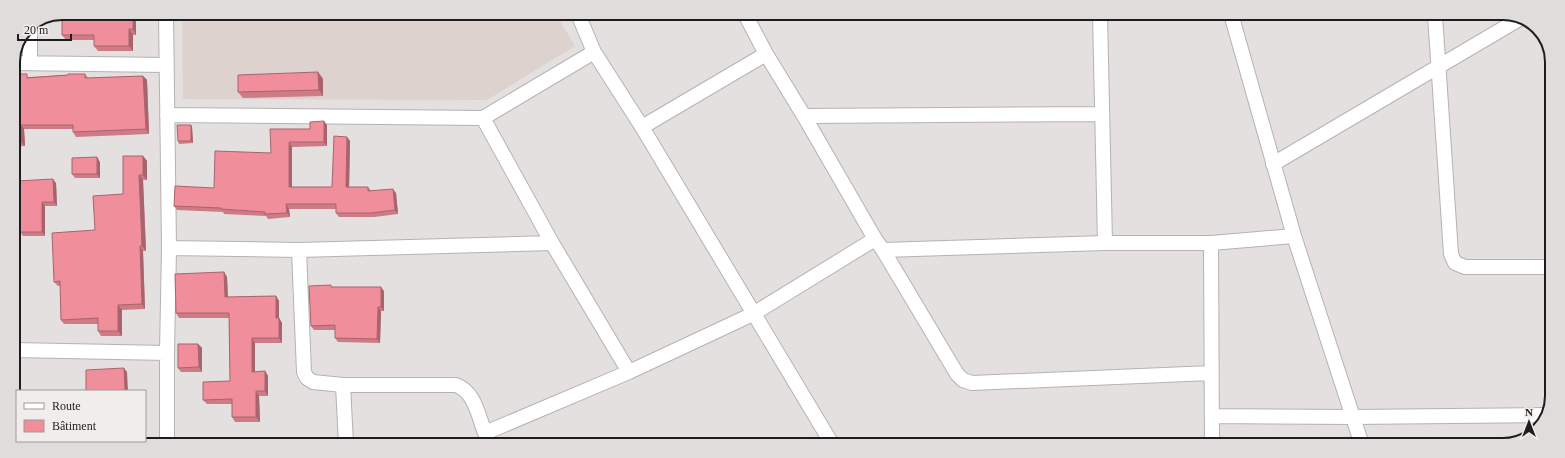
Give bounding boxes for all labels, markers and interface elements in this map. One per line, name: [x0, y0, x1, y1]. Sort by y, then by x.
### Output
scale bar: [18, 16, 71, 42]
text: 20 m: [24, 23, 49, 37]
legend: [16, 390, 146, 442]
text: Route: [52, 399, 81, 413]
north arrow: [1509, 402, 1549, 442]
text: N: [1525, 406, 1533, 418]
text: Bâtiment: [52, 419, 97, 433]

